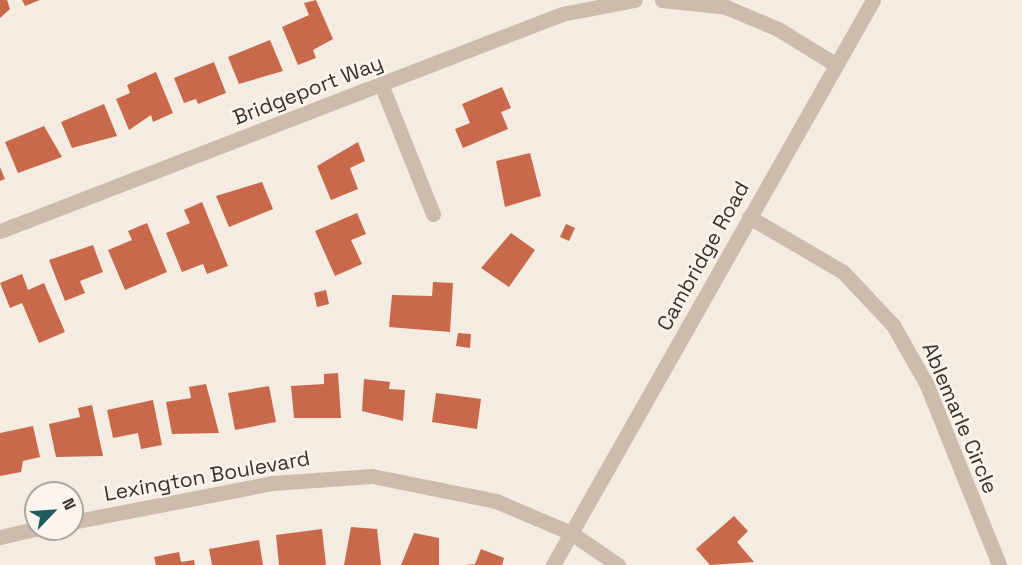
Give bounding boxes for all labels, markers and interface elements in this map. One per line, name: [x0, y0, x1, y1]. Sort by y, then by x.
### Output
street label: Bridgeport Way: [229, 50, 387, 130]
street label: Cambridge Road: [652, 177, 754, 335]
street label: Ablemarle Circle: [917, 339, 1003, 497]
street label: Lexington Boulevard: [102, 445, 312, 507]
north arrow: [24, 481, 84, 541]
text: N: [57, 495, 81, 513]

